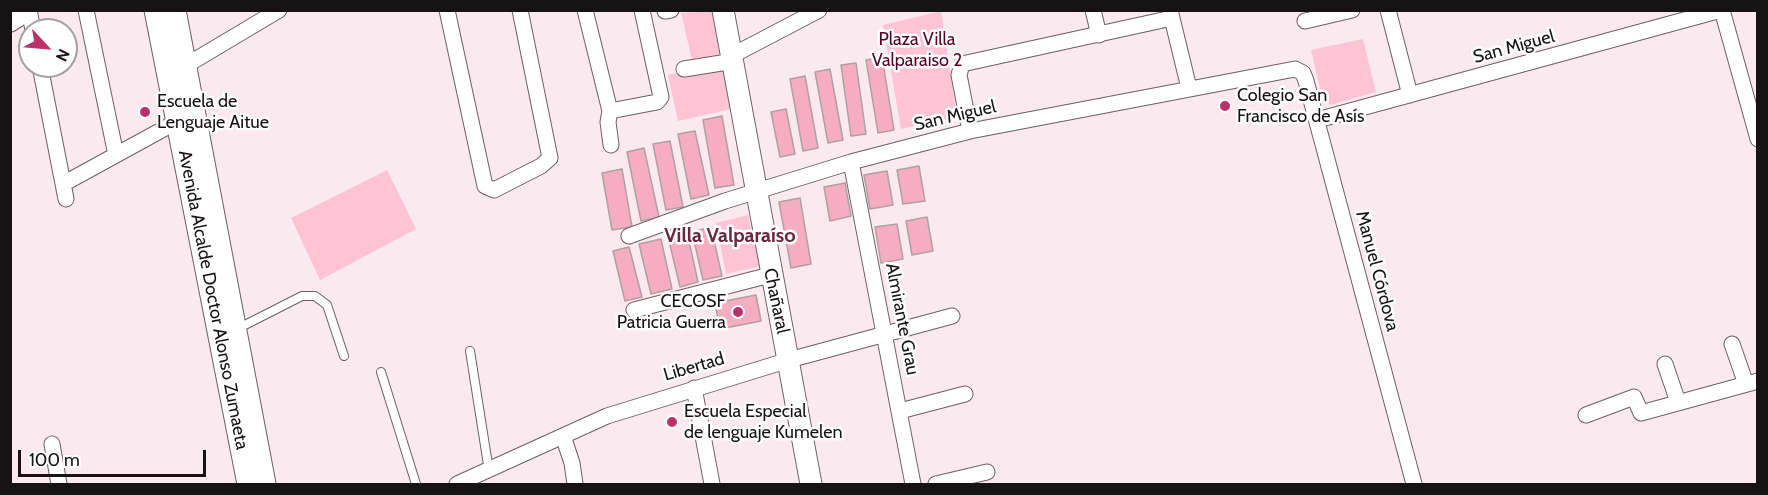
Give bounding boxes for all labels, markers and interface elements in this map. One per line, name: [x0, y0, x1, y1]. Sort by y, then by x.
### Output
north arrow: [18, 18, 78, 78]
street label: San Miguel: [1471, 26, 1557, 68]
park label: Plaza Villa Valparaiso 2: [872, 29, 962, 72]
text: N: [52, 46, 74, 64]
place label: Colegio San Francisco de Asís: [1237, 85, 1364, 128]
place label: Escuela de Lenguaje Aitue: [157, 91, 269, 134]
street label: San Miguel: [912, 96, 998, 136]
marker: Colegio San Francisco de Asís: [1218, 99, 1232, 113]
marker: Escuela de Lenguaje Aitue: [138, 105, 152, 119]
street label: Avenida Alcalde Doctor Alonso Zumaeta: [173, 148, 253, 452]
street label: Manuel Córdova: [1351, 209, 1403, 333]
district label: Villa Valparaíso: [664, 224, 796, 248]
street label: Almirante Grau: [881, 261, 923, 377]
street label: Chañaral: [759, 266, 793, 336]
place label: CECOSF Patricia Guerra: [617, 291, 726, 334]
marker: CECOSF Patricia Guerra: [731, 305, 745, 319]
street label: Libertad: [661, 348, 727, 386]
place label: Escuela Especial de lenguaje Kumelen: [684, 401, 842, 444]
marker: Escuela Especial de lenguaje Kumelen: [665, 415, 679, 429]
scale bar: [21, 438, 208, 476]
text: 100 m: [29, 449, 80, 471]

